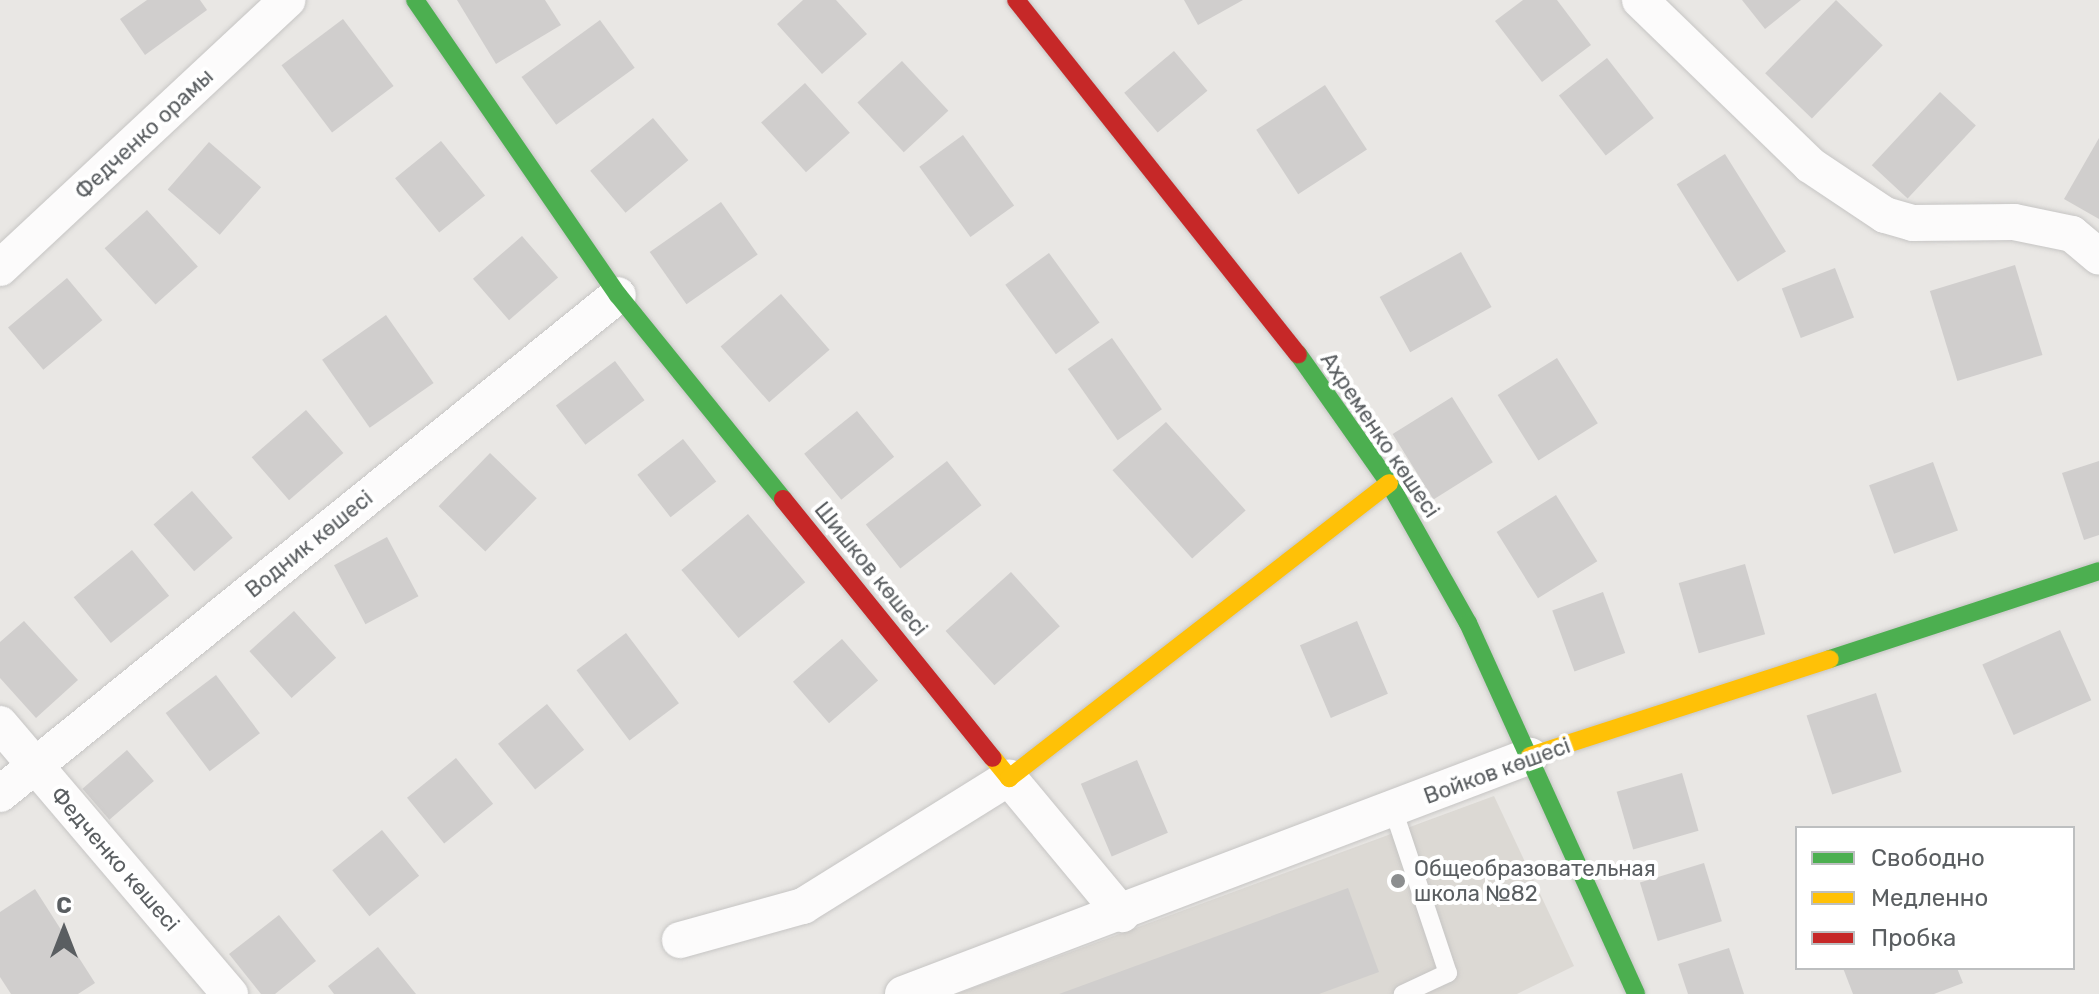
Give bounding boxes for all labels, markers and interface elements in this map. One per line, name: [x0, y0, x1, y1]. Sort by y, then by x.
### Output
street label: Федченко орамы: [69, 63, 219, 205]
street label: Ахременко көшесі: [1315, 347, 1445, 523]
street label: Водник көшесі: [240, 485, 378, 603]
street label: Шишков көшесі: [809, 497, 933, 641]
street label: Войков көшесі: [1420, 732, 1574, 810]
street label: Федченко көшесі: [45, 781, 185, 937]
legend: [1795, 826, 2075, 970]
text: Свободно: [1871, 844, 1985, 872]
place label: Общеобразовательная школа №82: [1414, 855, 1656, 906]
marker: Общеобразовательная школа №82: [1389, 872, 1407, 890]
text: Медленно: [1871, 884, 1988, 912]
north arrow: [24, 890, 104, 970]
text: С: [56, 892, 72, 919]
text: Пробка: [1871, 924, 1956, 952]

